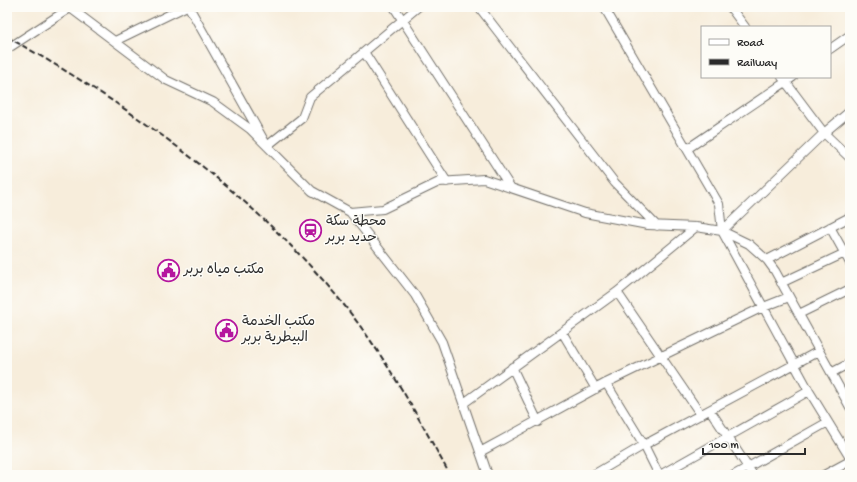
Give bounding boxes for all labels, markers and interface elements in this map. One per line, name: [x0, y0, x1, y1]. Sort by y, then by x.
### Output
legend: [701, 26, 831, 78]
text: Road: [737, 37, 764, 51]
text: Railway: [737, 57, 777, 71]
place label: محطة سكة حديد بربر: [325, 214, 387, 247]
station icon: محطة سكة حديد بربر: [297, 217, 323, 243]
public building icon: مكتب مياه بربر: [155, 257, 181, 283]
place label: مكتب مياه بربر: [183, 262, 264, 279]
place label: مكتب الخدمة البيطرية بربر: [241, 314, 315, 347]
public building icon: مكتب الخدمة البيطرية بربر: [214, 317, 240, 343]
scale bar: [703, 430, 805, 456]
text: 100 m: [708, 439, 739, 453]

